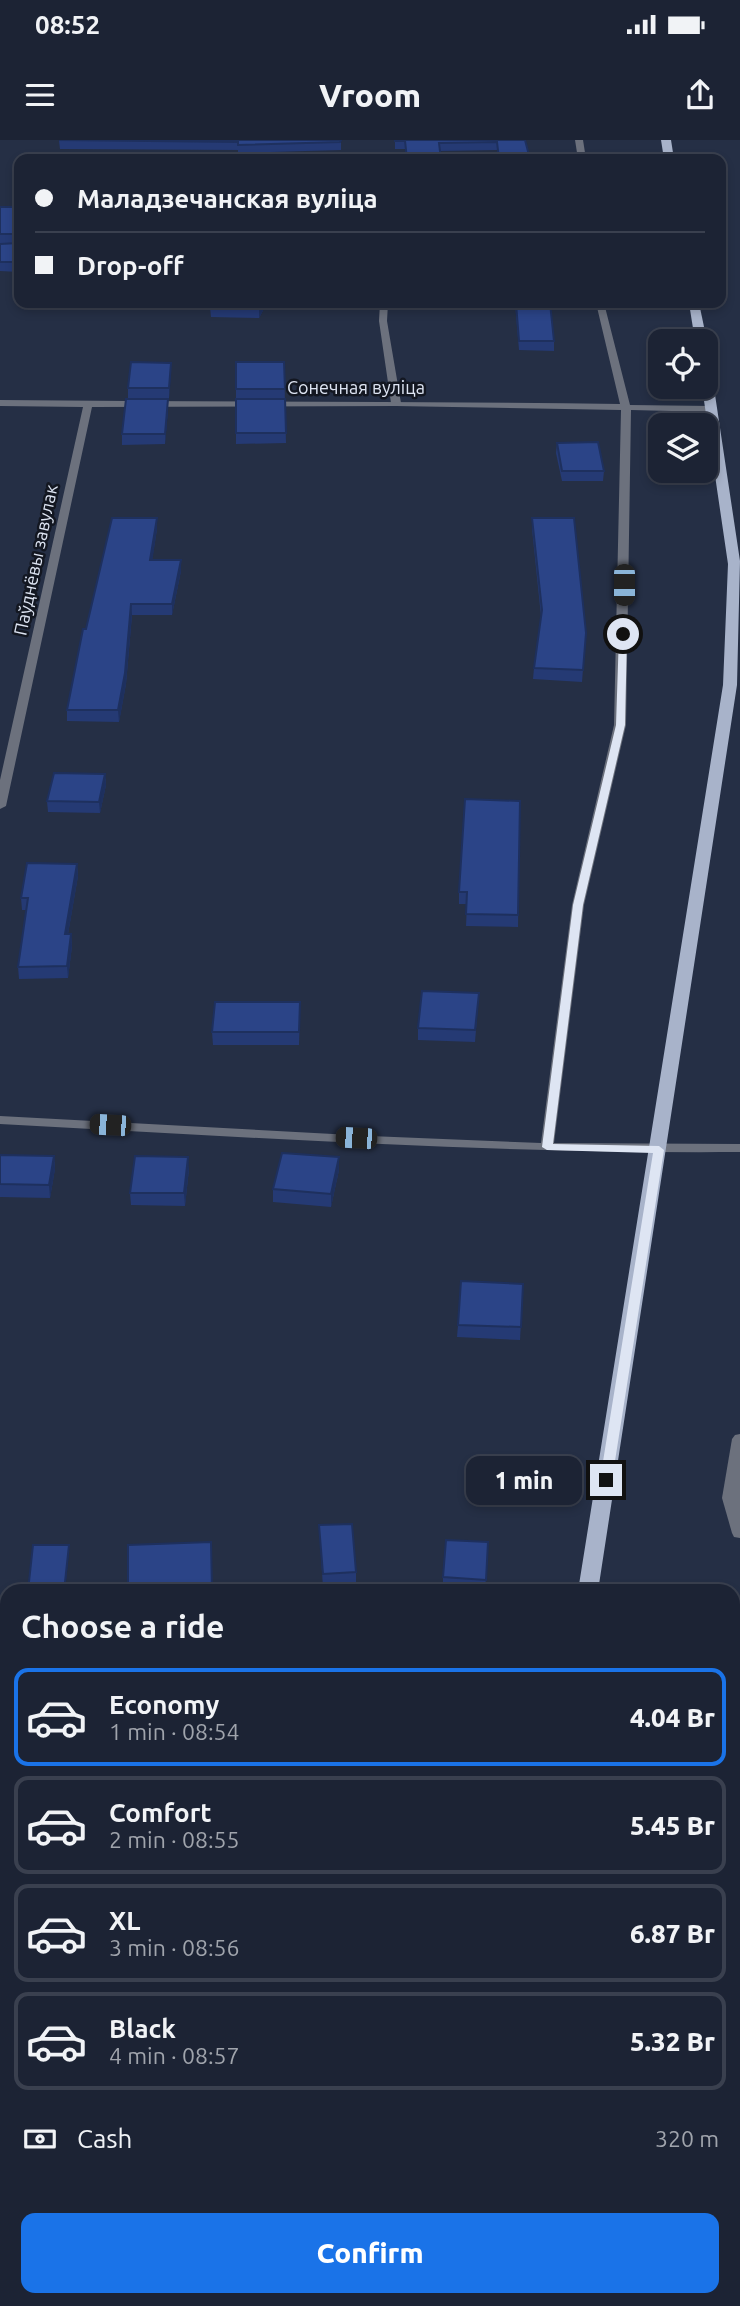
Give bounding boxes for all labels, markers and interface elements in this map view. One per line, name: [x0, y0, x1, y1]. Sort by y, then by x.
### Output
text: 08:52: [35, 10, 100, 39]
icon: menu: [21, 76, 59, 114]
icon: share: [681, 76, 719, 114]
text: Vroom: [319, 77, 421, 113]
text: Маладзечанская вуліца: [77, 184, 378, 213]
text: Drop-off: [77, 251, 184, 280]
map controls: [648, 329, 718, 483]
button: locate: [648, 329, 718, 399]
street label: Сонечная вуліца: [287, 377, 425, 397]
button: layers: [648, 413, 718, 483]
street label: Паўднёвы завулак: [9, 483, 61, 637]
car: [614, 564, 635, 606]
route start: [607, 618, 639, 650]
car: [89, 1113, 132, 1137]
car: [335, 1126, 378, 1150]
callout: 1 min: [466, 1456, 582, 1504]
route end: [590, 1464, 622, 1496]
text: 1 min: [495, 1468, 553, 1493]
text: Choose a ride: [21, 1608, 224, 1644]
icon: car: [25, 1686, 88, 1749]
text: Economy: [109, 1690, 219, 1719]
text: 4.04 Br: [630, 1703, 715, 1732]
text: 1 min · 08:54: [109, 1719, 240, 1744]
icon: car: [25, 1794, 88, 1857]
text: Comfort: [109, 1798, 212, 1827]
text: 5.45 Br: [630, 1811, 715, 1840]
text: 2 min · 08:55: [109, 1827, 240, 1852]
icon: car: [25, 1902, 88, 1965]
text: XL: [109, 1906, 140, 1935]
text: 6.87 Br: [630, 1919, 715, 1948]
text: 3 min · 08:56: [109, 1935, 240, 1960]
icon: car: [25, 2010, 88, 2073]
text: Black: [109, 2014, 176, 2043]
text: 5.32 Br: [630, 2027, 715, 2056]
text: 4 min · 08:57: [109, 2043, 240, 2068]
icon: cash: [21, 2120, 59, 2158]
text: Cash: [77, 2124, 132, 2153]
text: 320 m: [655, 2126, 719, 2151]
button: Confirm: [21, 2213, 719, 2293]

